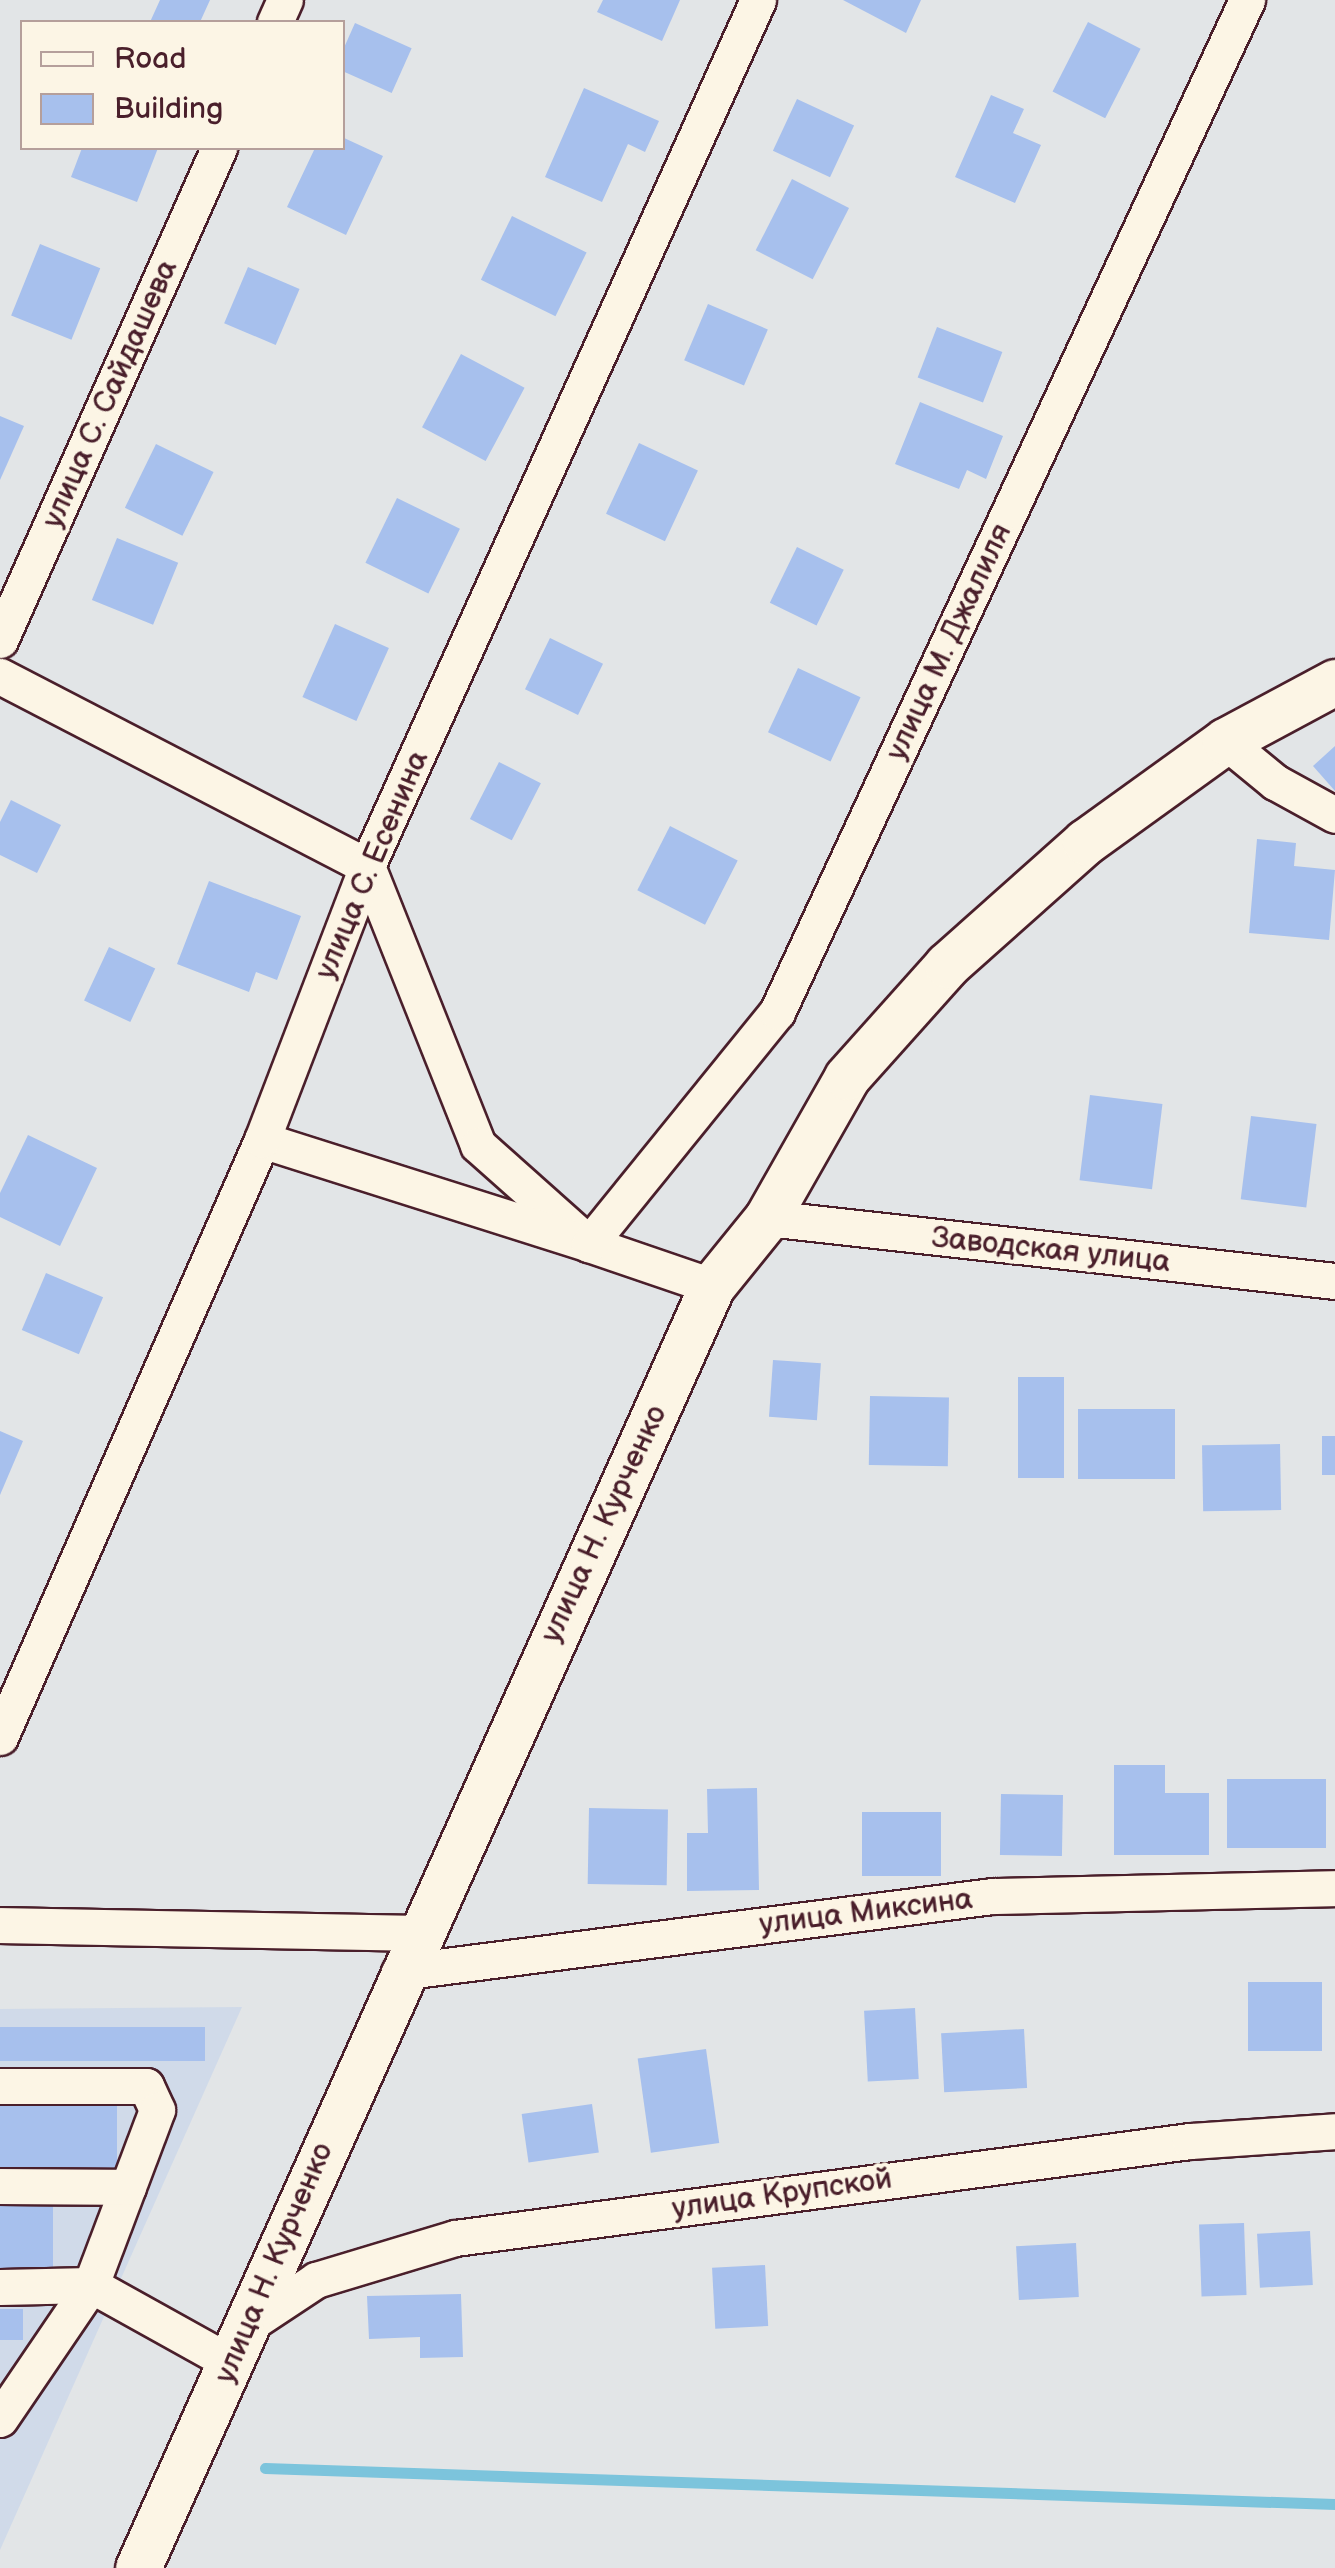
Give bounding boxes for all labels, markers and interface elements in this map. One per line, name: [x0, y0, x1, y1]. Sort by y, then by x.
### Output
legend: [20, 20, 345, 150]
text: Road: [114, 41, 187, 77]
text: Building: [114, 91, 223, 127]
street label: улица С. Сайдашева: [35, 254, 185, 534]
street label: улица М. Джалиля: [878, 518, 1020, 766]
street label: улица С. Есенина: [308, 745, 436, 985]
street label: Заводская улица: [930, 1220, 1172, 1280]
street label: улица Н. Курченко: [533, 1400, 675, 1648]
street label: улица Миксина: [757, 1881, 975, 1943]
street label: улица Н. Курченко: [207, 2137, 341, 2389]
street label: улица Крупской: [670, 2161, 894, 2227]

